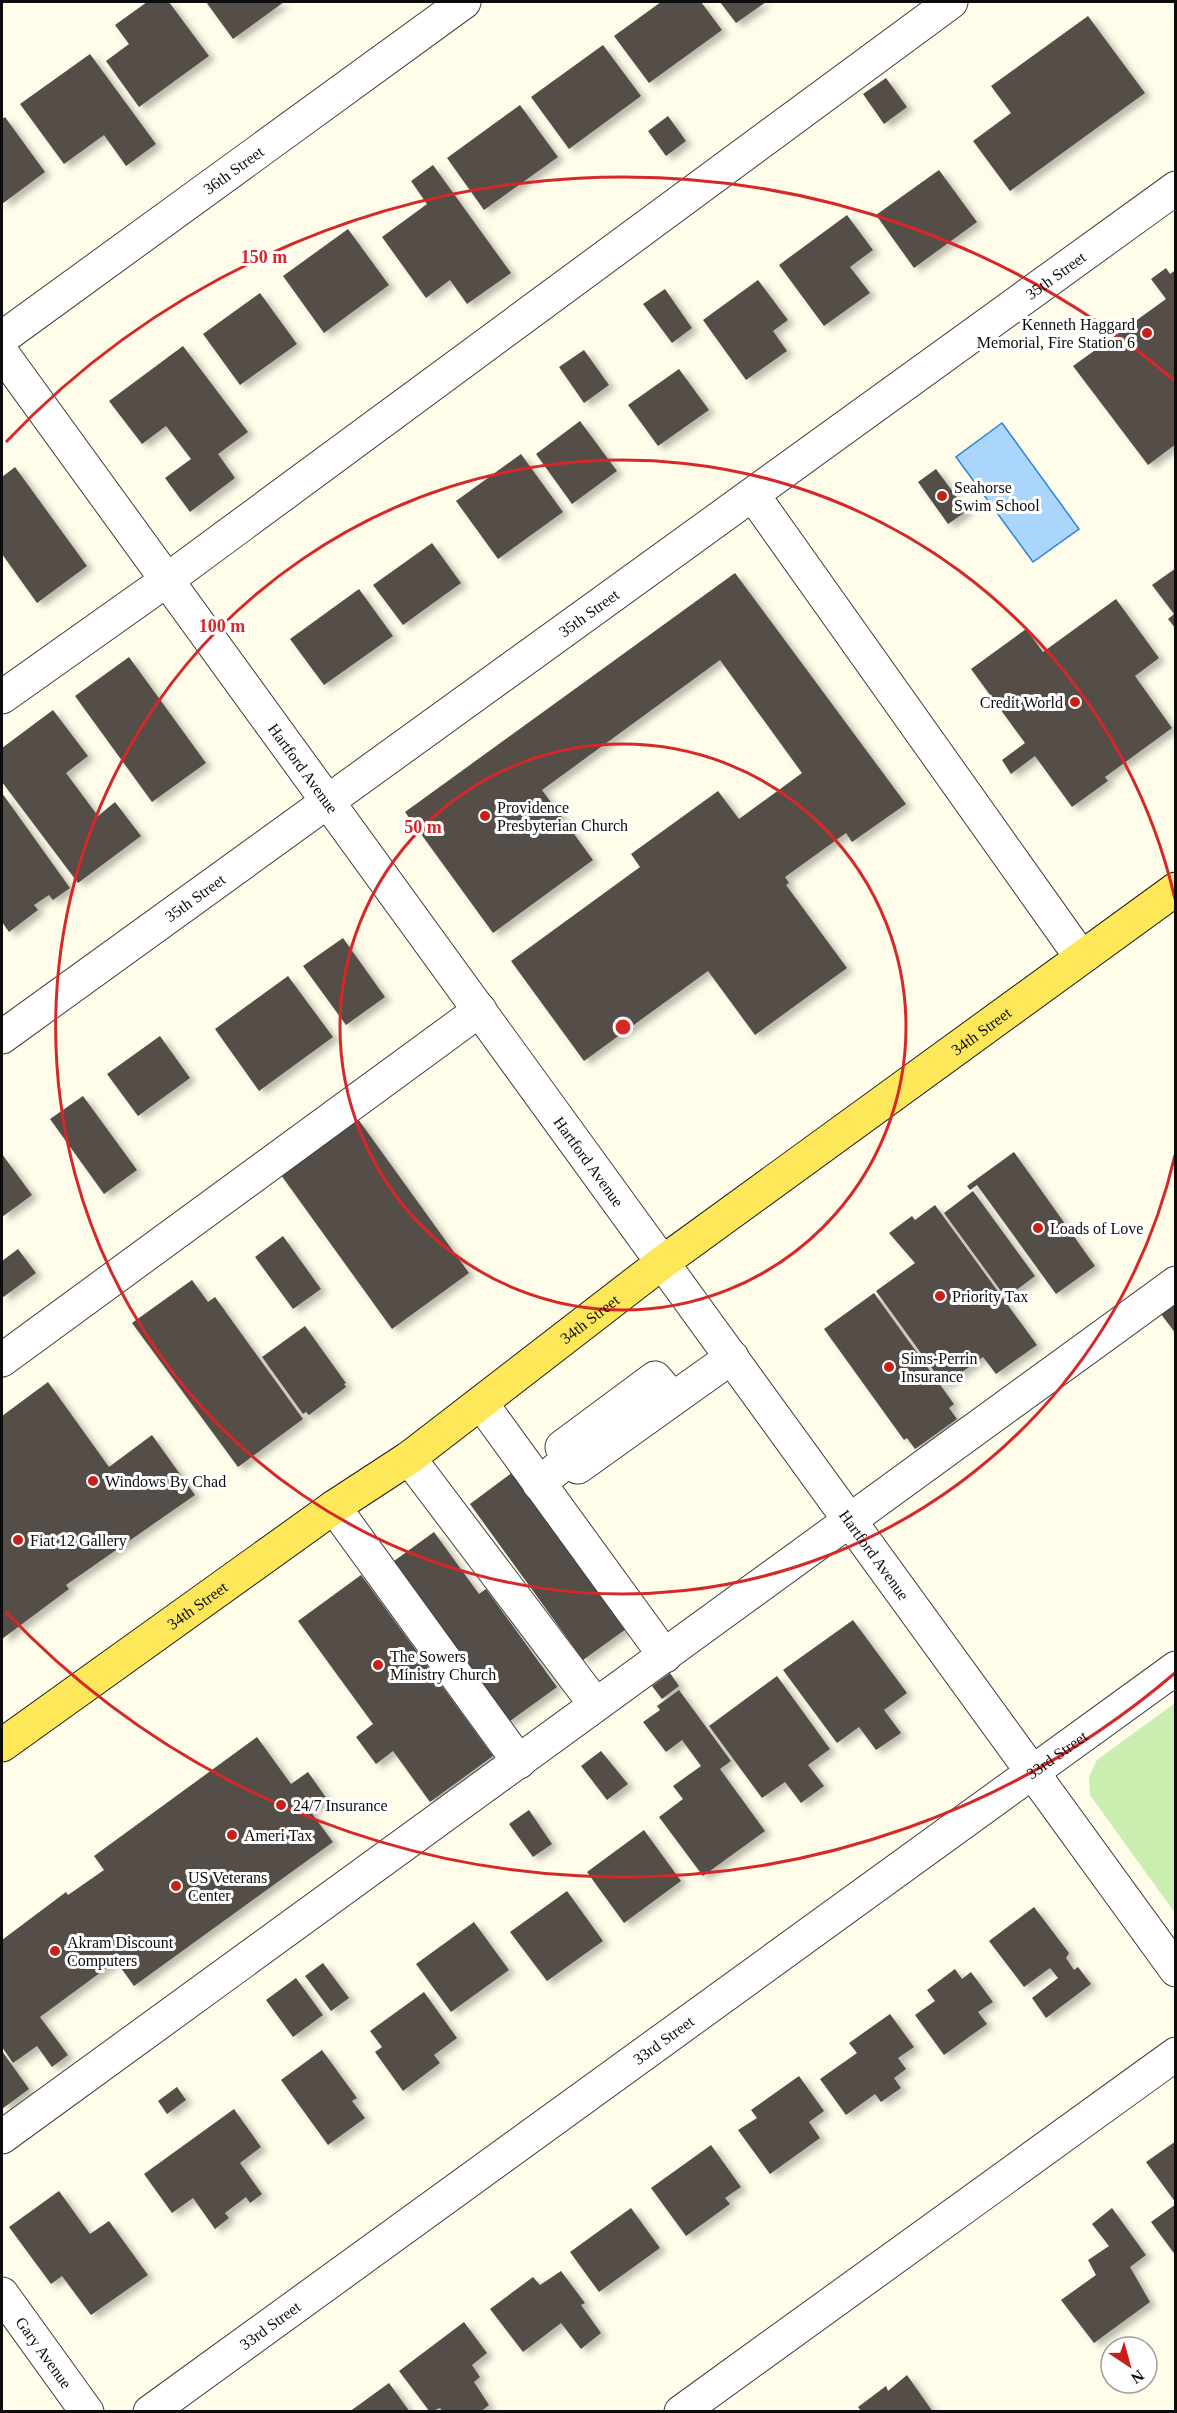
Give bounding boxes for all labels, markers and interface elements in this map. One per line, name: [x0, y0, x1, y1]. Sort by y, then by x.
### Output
street label: 36th Street: [200, 142, 267, 198]
text: 150 m: [241, 247, 287, 267]
street label: 35th Street: [1022, 248, 1089, 303]
place label: Kenneth Haggard Memorial, Fire Station 6: [977, 316, 1135, 351]
marker: Kenneth Haggard Memorial, Fire Station 6: [1140, 326, 1154, 340]
place label: Seahorse Swim School: [954, 479, 1040, 514]
marker: Seahorse Swim School: [935, 489, 949, 503]
street label: 35th Street: [556, 585, 623, 640]
text: 100 m: [199, 616, 245, 636]
place label: Credit World: [980, 694, 1063, 711]
marker: Credit World: [1068, 695, 1082, 709]
street label: Hartford Avenue: [265, 720, 341, 817]
place label: Providence Presbyterian Church: [497, 799, 628, 835]
marker: Providence Presbyterian Church: [478, 809, 492, 823]
text: 50 m: [404, 817, 442, 837]
street label: 35th Street: [162, 870, 229, 925]
street label: 34th Street: [948, 1004, 1015, 1059]
centre of rings: [613, 1017, 633, 1037]
street label: Hartford Avenue: [550, 1113, 627, 1210]
place label: Loads of Love: [1050, 1220, 1143, 1237]
marker: Loads of Love: [1031, 1221, 1045, 1235]
place label: Priority Tax: [952, 1288, 1028, 1306]
marker: Priority Tax: [933, 1289, 947, 1303]
street label: 34th Street: [557, 1291, 623, 1347]
place label: Sims-Perrin Insurance: [901, 1350, 977, 1385]
marker: Sims-Perrin Insurance: [882, 1360, 896, 1374]
place label: Windows By Chad: [105, 1473, 226, 1491]
marker: Windows By Chad: [86, 1474, 100, 1488]
street label: Hartford Avenue: [836, 1507, 912, 1603]
place label: Fiat 12 Gallery: [30, 1532, 127, 1550]
marker: Fiat 12 Gallery: [11, 1533, 25, 1547]
street label: 34th Street: [164, 1578, 231, 1633]
place label: The Sowers Ministry Church: [390, 1648, 496, 1684]
marker: The Sowers Ministry Church: [371, 1658, 385, 1672]
street label: 33rd Street: [1023, 1727, 1091, 1783]
place label: 24/7 Insurance: [293, 1797, 388, 1814]
marker: 24/7 Insurance: [274, 1798, 288, 1812]
place label: Ameri Tax: [244, 1827, 312, 1844]
marker: Ameri Tax: [225, 1828, 239, 1842]
place label: US Veterans Center: [188, 1869, 267, 1904]
marker: US Veterans Center: [169, 1879, 183, 1893]
place label: Akram Discount Computers: [67, 1934, 174, 1970]
marker: Akram Discount Computers: [48, 1944, 62, 1958]
street label: 33rd Street: [630, 2012, 698, 2068]
street label: 33rd Street: [237, 2298, 304, 2353]
street label: Gary Avenue: [12, 2314, 75, 2392]
north arrow: [1099, 2335, 1159, 2395]
text: N: [1127, 2366, 1147, 2387]

